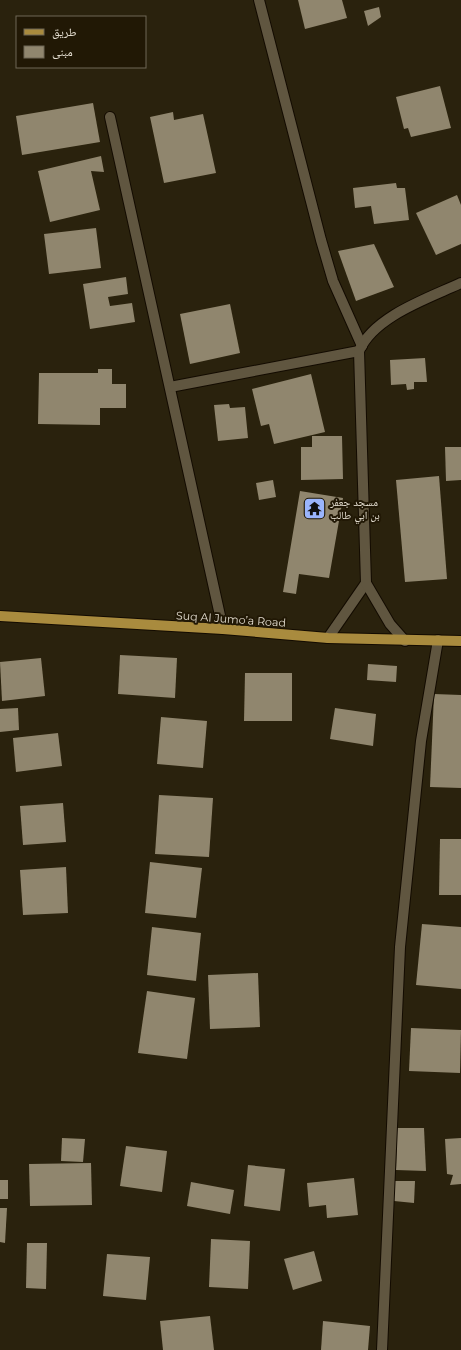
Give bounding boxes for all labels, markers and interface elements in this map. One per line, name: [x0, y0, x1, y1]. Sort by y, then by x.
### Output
legend: [16, 16, 146, 68]
text: طريق: [52, 24, 77, 39]
text: مبنى: [52, 44, 73, 59]
temple icon: مسجد جعفر بن ابي طالب: [302, 495, 328, 521]
place label: مسجد جعفر بن ابي طالب: [329, 495, 380, 524]
street label: Suq Al Jumo’a Road: [176, 608, 286, 630]

